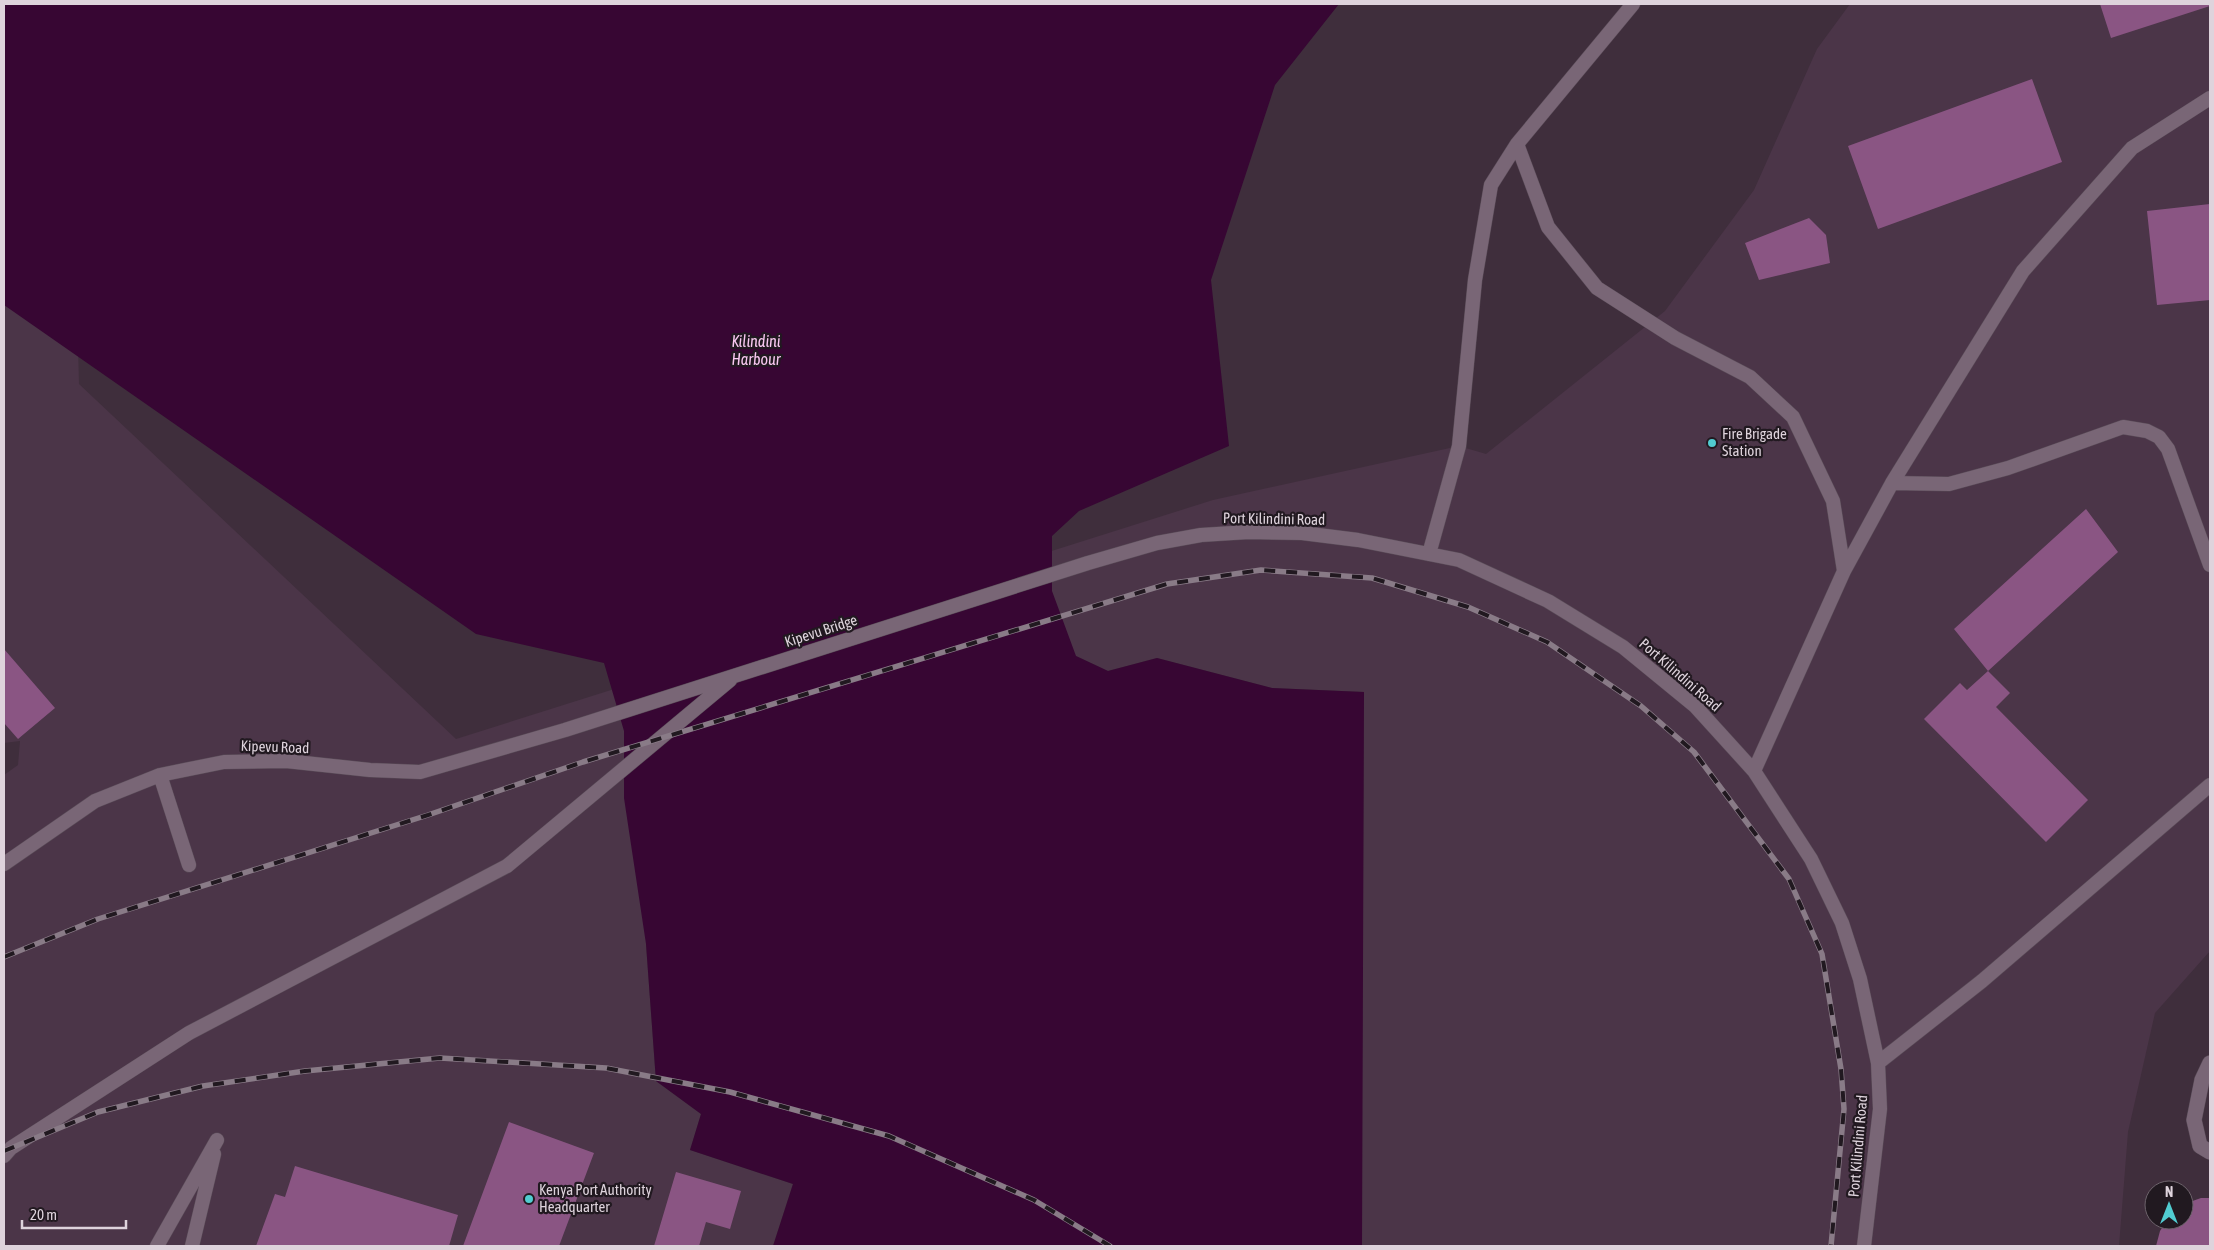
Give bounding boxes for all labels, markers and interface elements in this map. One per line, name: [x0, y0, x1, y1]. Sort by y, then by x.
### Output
water label: Kilindini Harbour: [731, 332, 782, 368]
place label: Fire Brigade Station: [1722, 425, 1787, 459]
marker: Fire Brigade Station: [1706, 437, 1718, 449]
street label: Port Kilindini Road: [1223, 509, 1325, 528]
street label: Kipevu Bridge: [783, 611, 859, 650]
street label: Port Kilindini Road: [1636, 635, 1725, 715]
street label: Kipevu Road: [240, 737, 310, 756]
street label: Port Kilindini Road: [1845, 1094, 1870, 1198]
north arrow: [2144, 1180, 2194, 1230]
place label: Kenya Port Authority Headquarter: [539, 1181, 652, 1215]
text: N: [2165, 1184, 2173, 1200]
marker: Kenya Port Authority Headquarter: [523, 1193, 535, 1205]
scale bar: [22, 1198, 126, 1230]
text: 20 m: [30, 1206, 57, 1223]

